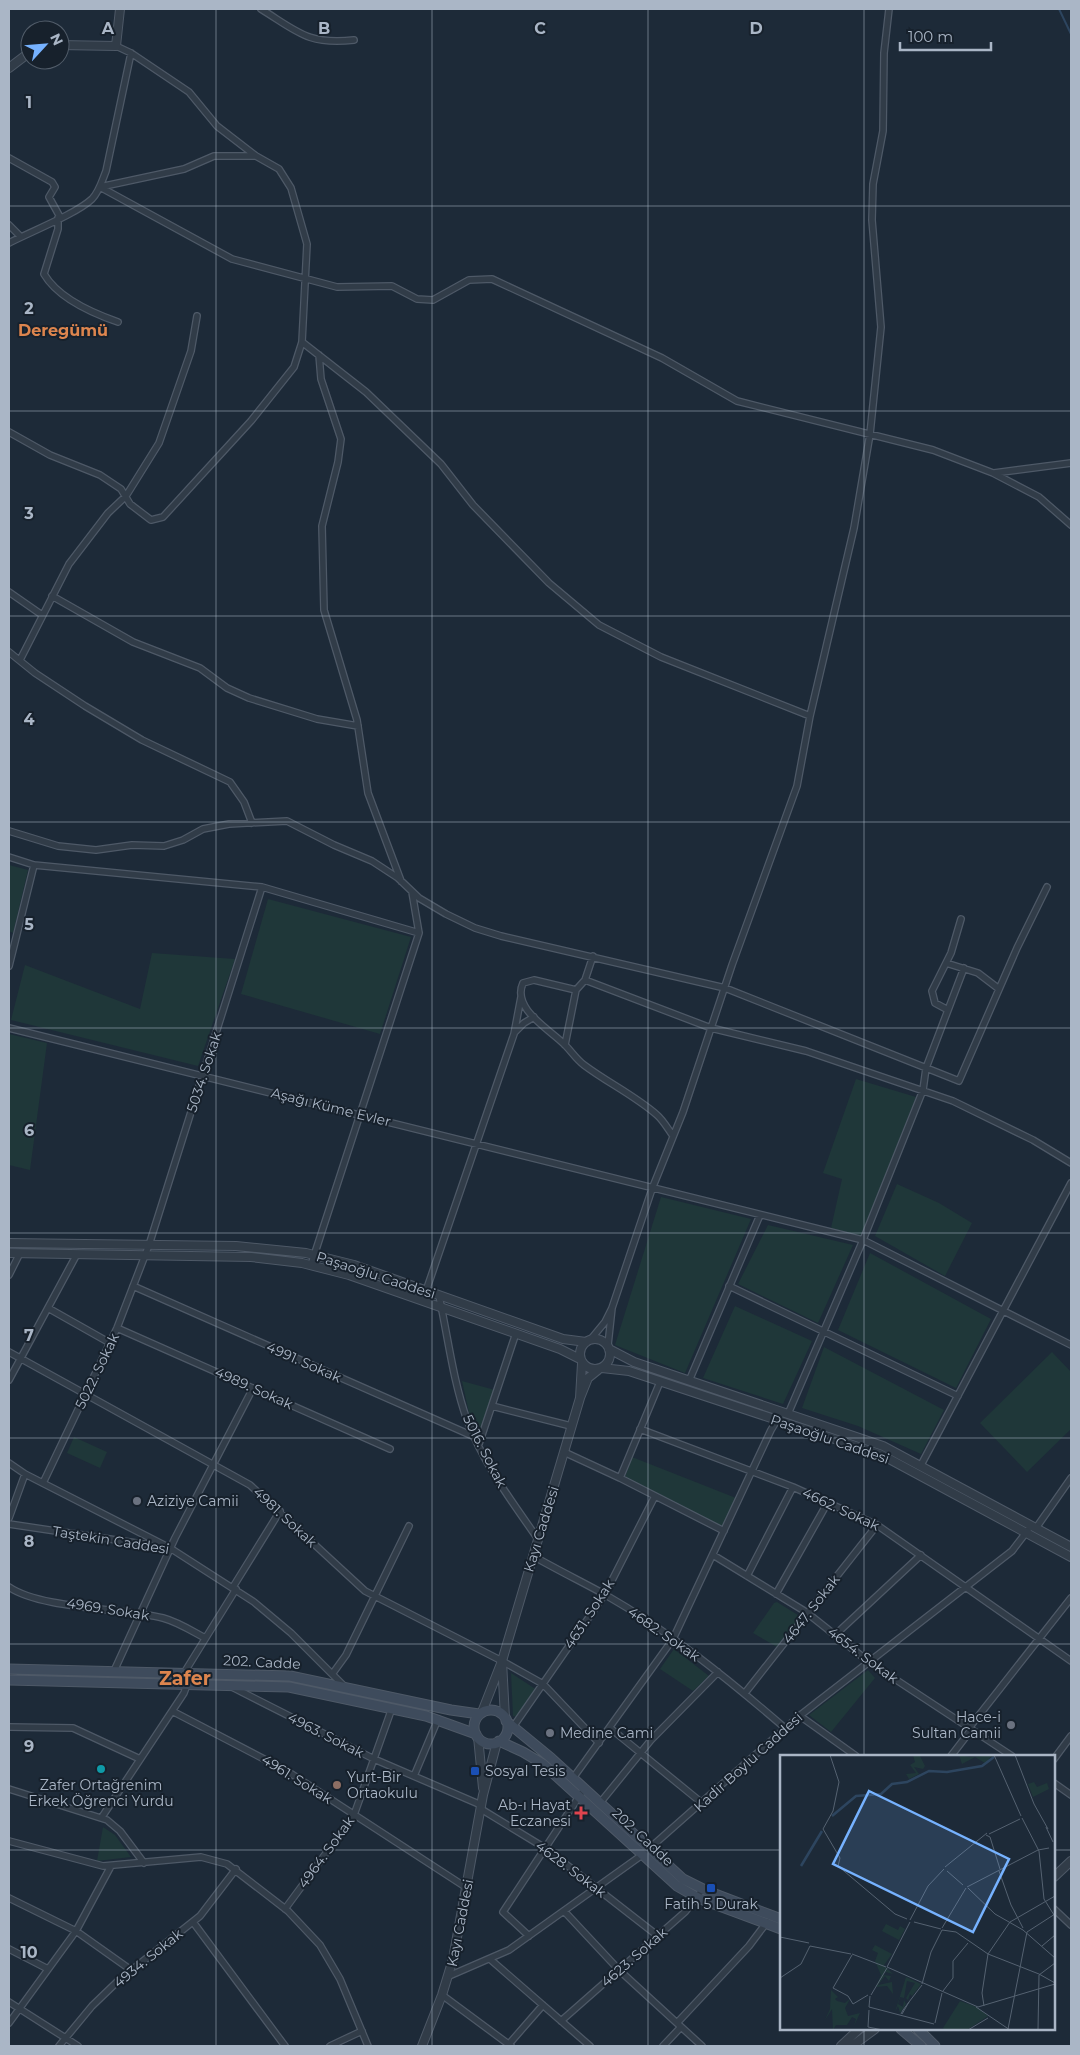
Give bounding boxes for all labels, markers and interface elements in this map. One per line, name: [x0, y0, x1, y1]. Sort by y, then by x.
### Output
text: A: [101, 19, 115, 38]
text: B: [318, 19, 330, 38]
text: C: [534, 19, 546, 38]
text: D: [749, 19, 763, 38]
north arrow: [20, 20, 70, 70]
scale bar: [900, 20, 991, 52]
text: 100 m: [908, 27, 953, 46]
text: N: [46, 30, 67, 48]
text: 1: [26, 93, 32, 112]
text: 2: [24, 299, 34, 318]
district label: Deregümü: [18, 321, 108, 340]
text: 3: [23, 504, 34, 523]
text: 4: [23, 710, 35, 729]
text: 5: [24, 915, 34, 934]
street label: 5034. Sokak: [183, 1029, 226, 1114]
street label: Aşağı Küme Evler: [269, 1083, 393, 1131]
text: 6: [24, 1121, 34, 1140]
street label: Paşaoğlu Caddesi: [314, 1247, 438, 1303]
text: 7: [24, 1326, 34, 1345]
street label: 5022. Sokak: [71, 1330, 123, 1412]
street label: 4991. Sokak: [264, 1337, 345, 1387]
street label: 4989. Sokak: [212, 1363, 297, 1414]
street label: Paşaoğlu Caddesi: [768, 1410, 892, 1468]
street label: 5016. Sokak: [459, 1411, 511, 1491]
street label: 4981. Sokak: [249, 1483, 321, 1551]
street label: 4662. Sokak: [799, 1483, 883, 1535]
street label: Kayı Caddesi: [519, 1484, 563, 1574]
place label: Aziziye Camii: [147, 1492, 239, 1510]
marker: Aziziye Camii: [131, 1495, 143, 1507]
street label: Taştekin Caddesi: [51, 1522, 171, 1558]
text: 8: [24, 1532, 34, 1551]
street label: 4647. Sokak: [778, 1570, 844, 1647]
street label: 4631. Sokak: [560, 1575, 619, 1652]
street label: 4969. Sokak: [65, 1594, 151, 1625]
street label: 4682. Sokak: [625, 1603, 704, 1666]
street label: 4654. Sokak: [824, 1622, 903, 1688]
street label: 202. Cadde: [223, 1651, 301, 1673]
district label: Zafer: [159, 1667, 211, 1690]
street label: 4963. Sokak: [285, 1708, 368, 1762]
street label: Kadir Boylu Caddesi: [690, 1708, 806, 1816]
place label: Hace-i Sultan Camii: [912, 1708, 1001, 1742]
marker: Hace-i Sultan Camii: [1005, 1719, 1017, 1731]
place label: Medine Cami: [560, 1724, 653, 1742]
marker: Medine Cami: [544, 1727, 556, 1739]
text: 9: [24, 1737, 34, 1756]
street label: 4961. Sokak: [258, 1750, 336, 1808]
inset map: [780, 1755, 1055, 2030]
place label: Sosyal Tesis: [485, 1762, 566, 1780]
marker: Zafer Ortağrenim Erkek Öğrenci Yurdu: [95, 1763, 107, 1775]
marker: Sosyal Tesis: [469, 1765, 481, 1777]
place label: Yurt-Bir Ortaokulu: [347, 1768, 418, 1802]
place label: Zafer Ortağrenim Erkek Öğrenci Yurdu: [28, 1776, 174, 1810]
marker: Yurt-Bir Ortaokulu: [331, 1779, 343, 1791]
place label: Ab-ı Hayat Eczanesi: [498, 1796, 571, 1830]
street label: 202. Cadde: [609, 1804, 677, 1870]
marker: Ab-ı Hayat Eczanesi: [575, 1807, 587, 1819]
street label: 4964. Sokak: [294, 1812, 359, 1892]
street label: 4628. Sokak: [532, 1837, 610, 1902]
street label: Kayı Caddesi: [443, 1878, 477, 1968]
marker: Fatih 5 Durak: [705, 1882, 717, 1894]
place label: Fatih 5 Durak: [664, 1895, 758, 1913]
street label: 4623. Sokak: [597, 1923, 672, 1991]
street label: 4934. Sokak: [110, 1924, 187, 1991]
text: 10: [20, 1943, 38, 1962]

